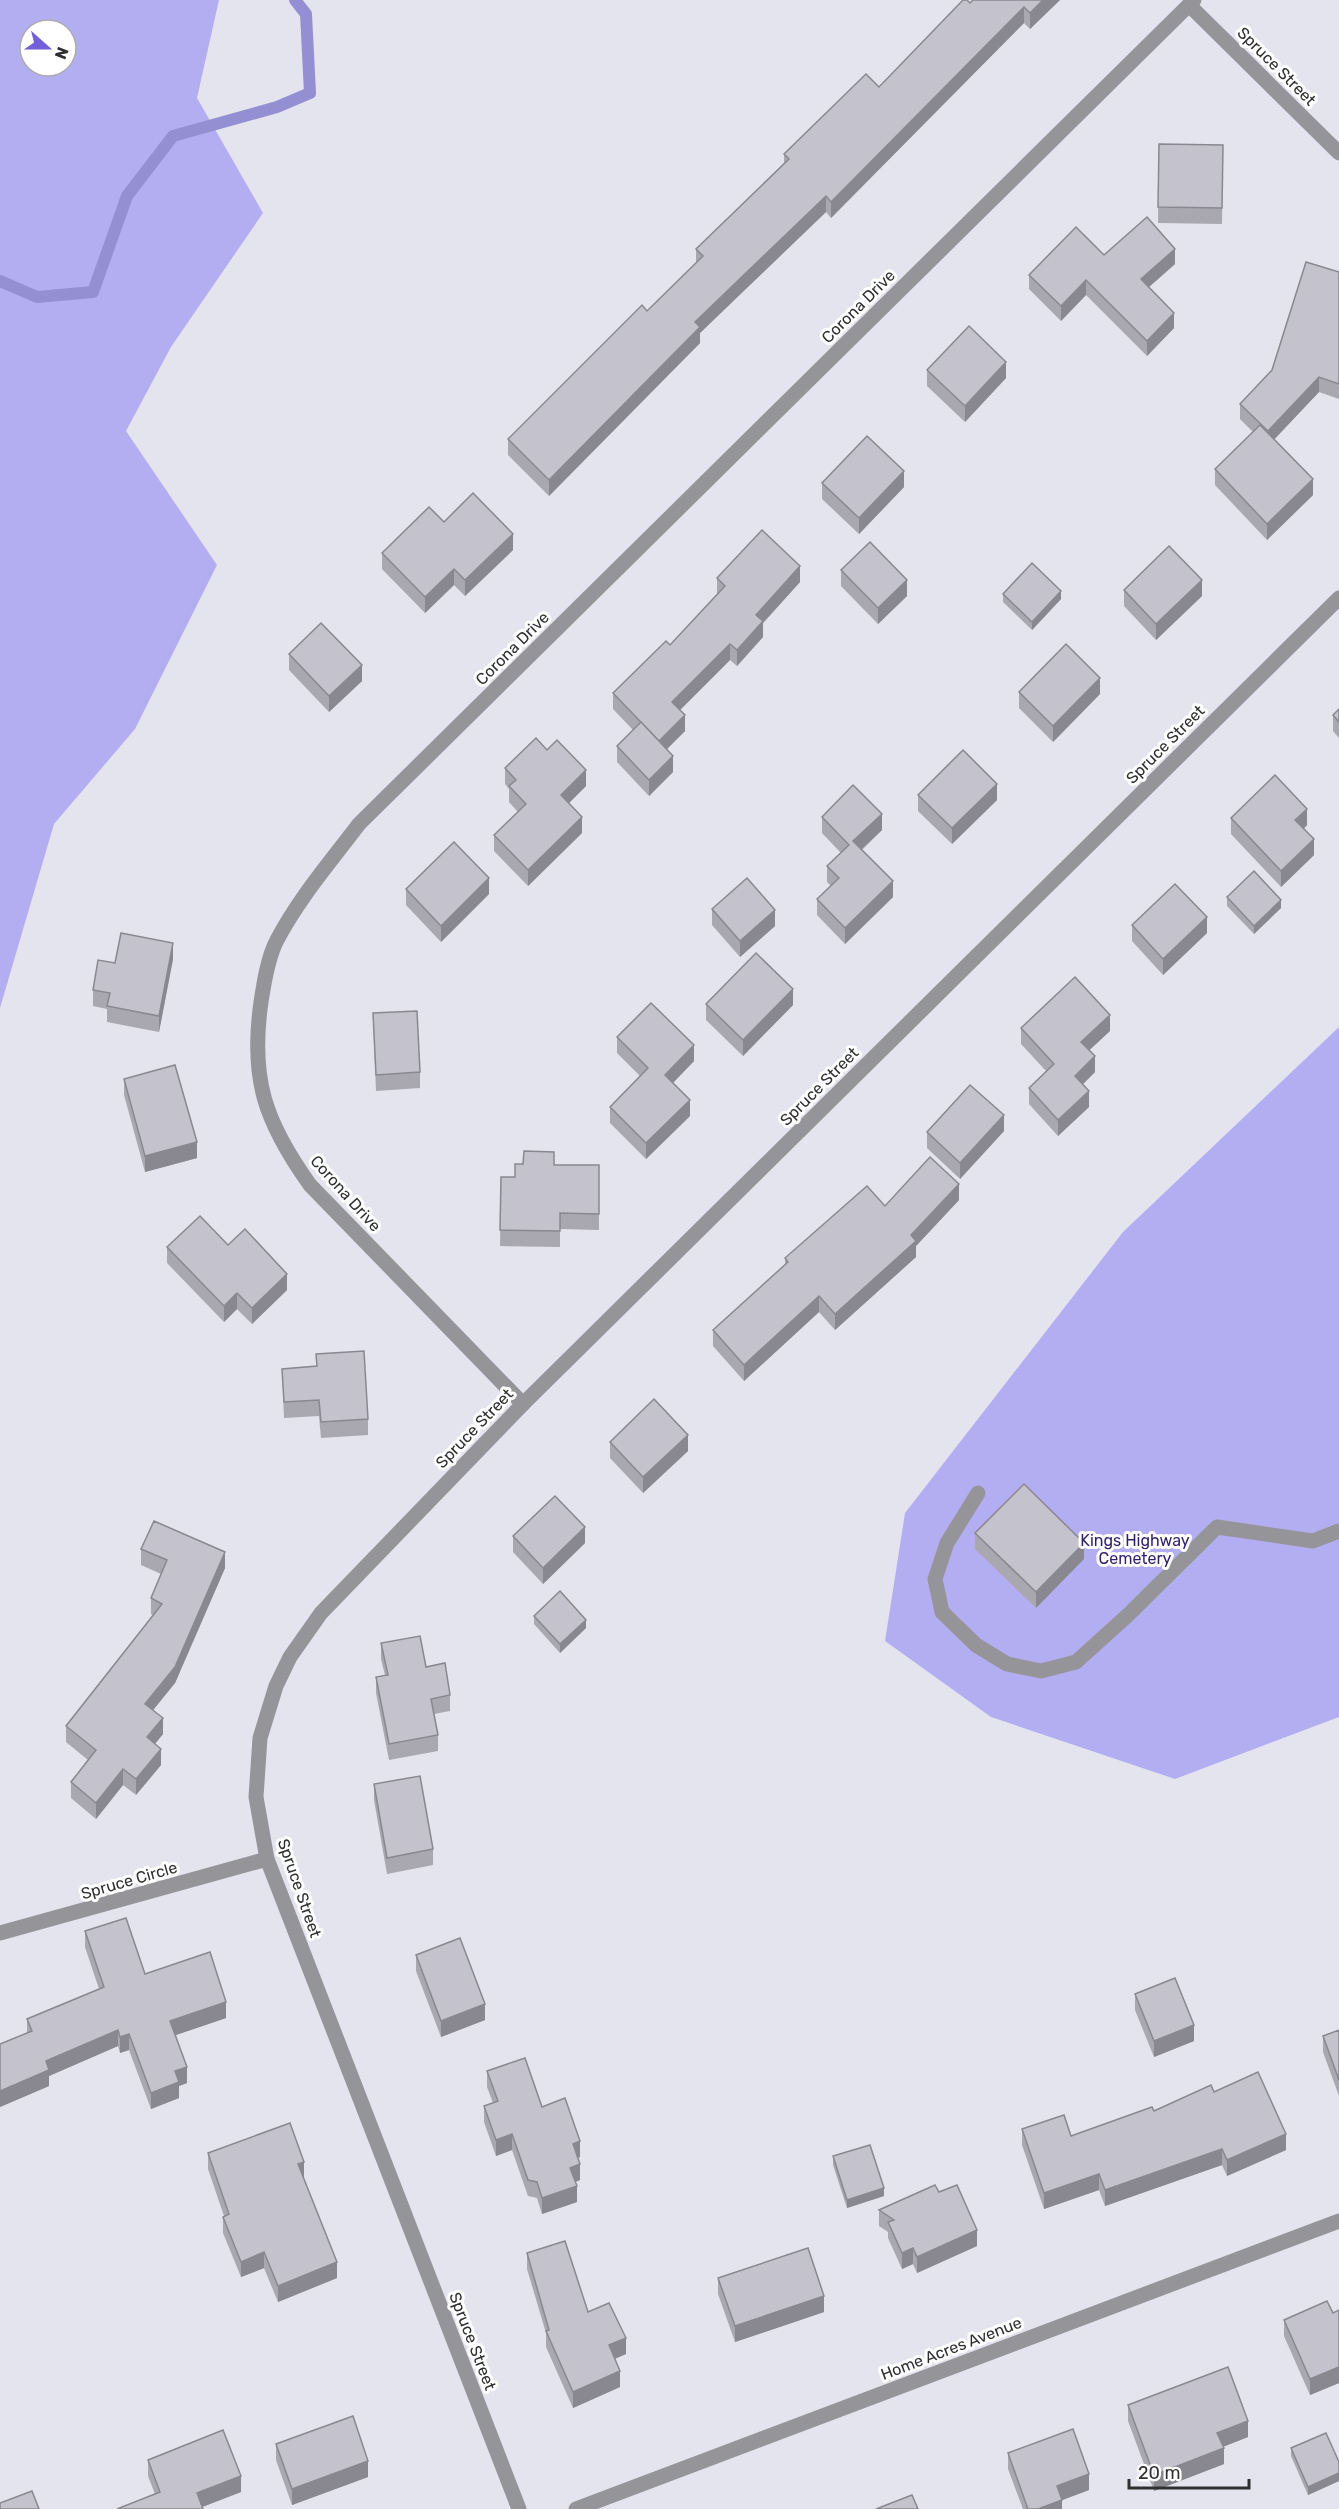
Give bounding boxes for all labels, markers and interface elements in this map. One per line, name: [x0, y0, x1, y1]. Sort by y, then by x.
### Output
north arrow: [18, 18, 78, 78]
street label: Spruce Street: [1233, 23, 1320, 110]
text: N: [51, 44, 72, 62]
street label: Corona Drive: [818, 266, 899, 347]
street label: Corona Drive: [472, 608, 553, 689]
street label: Spruce Street: [1122, 701, 1209, 788]
street label: Spruce Street: [776, 1043, 863, 1130]
street label: Corona Drive: [306, 1151, 385, 1235]
street label: Spruce Street: [432, 1385, 517, 1472]
park label: Kings Highway Cemetery: [1080, 1531, 1190, 1568]
street label: Spruce Street: [274, 1836, 325, 1940]
street label: Spruce Circle: [79, 1858, 179, 1903]
street label: Spruce Street: [445, 2290, 500, 2393]
street label: Home Acres Avenue: [878, 2313, 1024, 2384]
scale bar: [1129, 2452, 1249, 2490]
text: 20 m: [1138, 2462, 1180, 2484]

